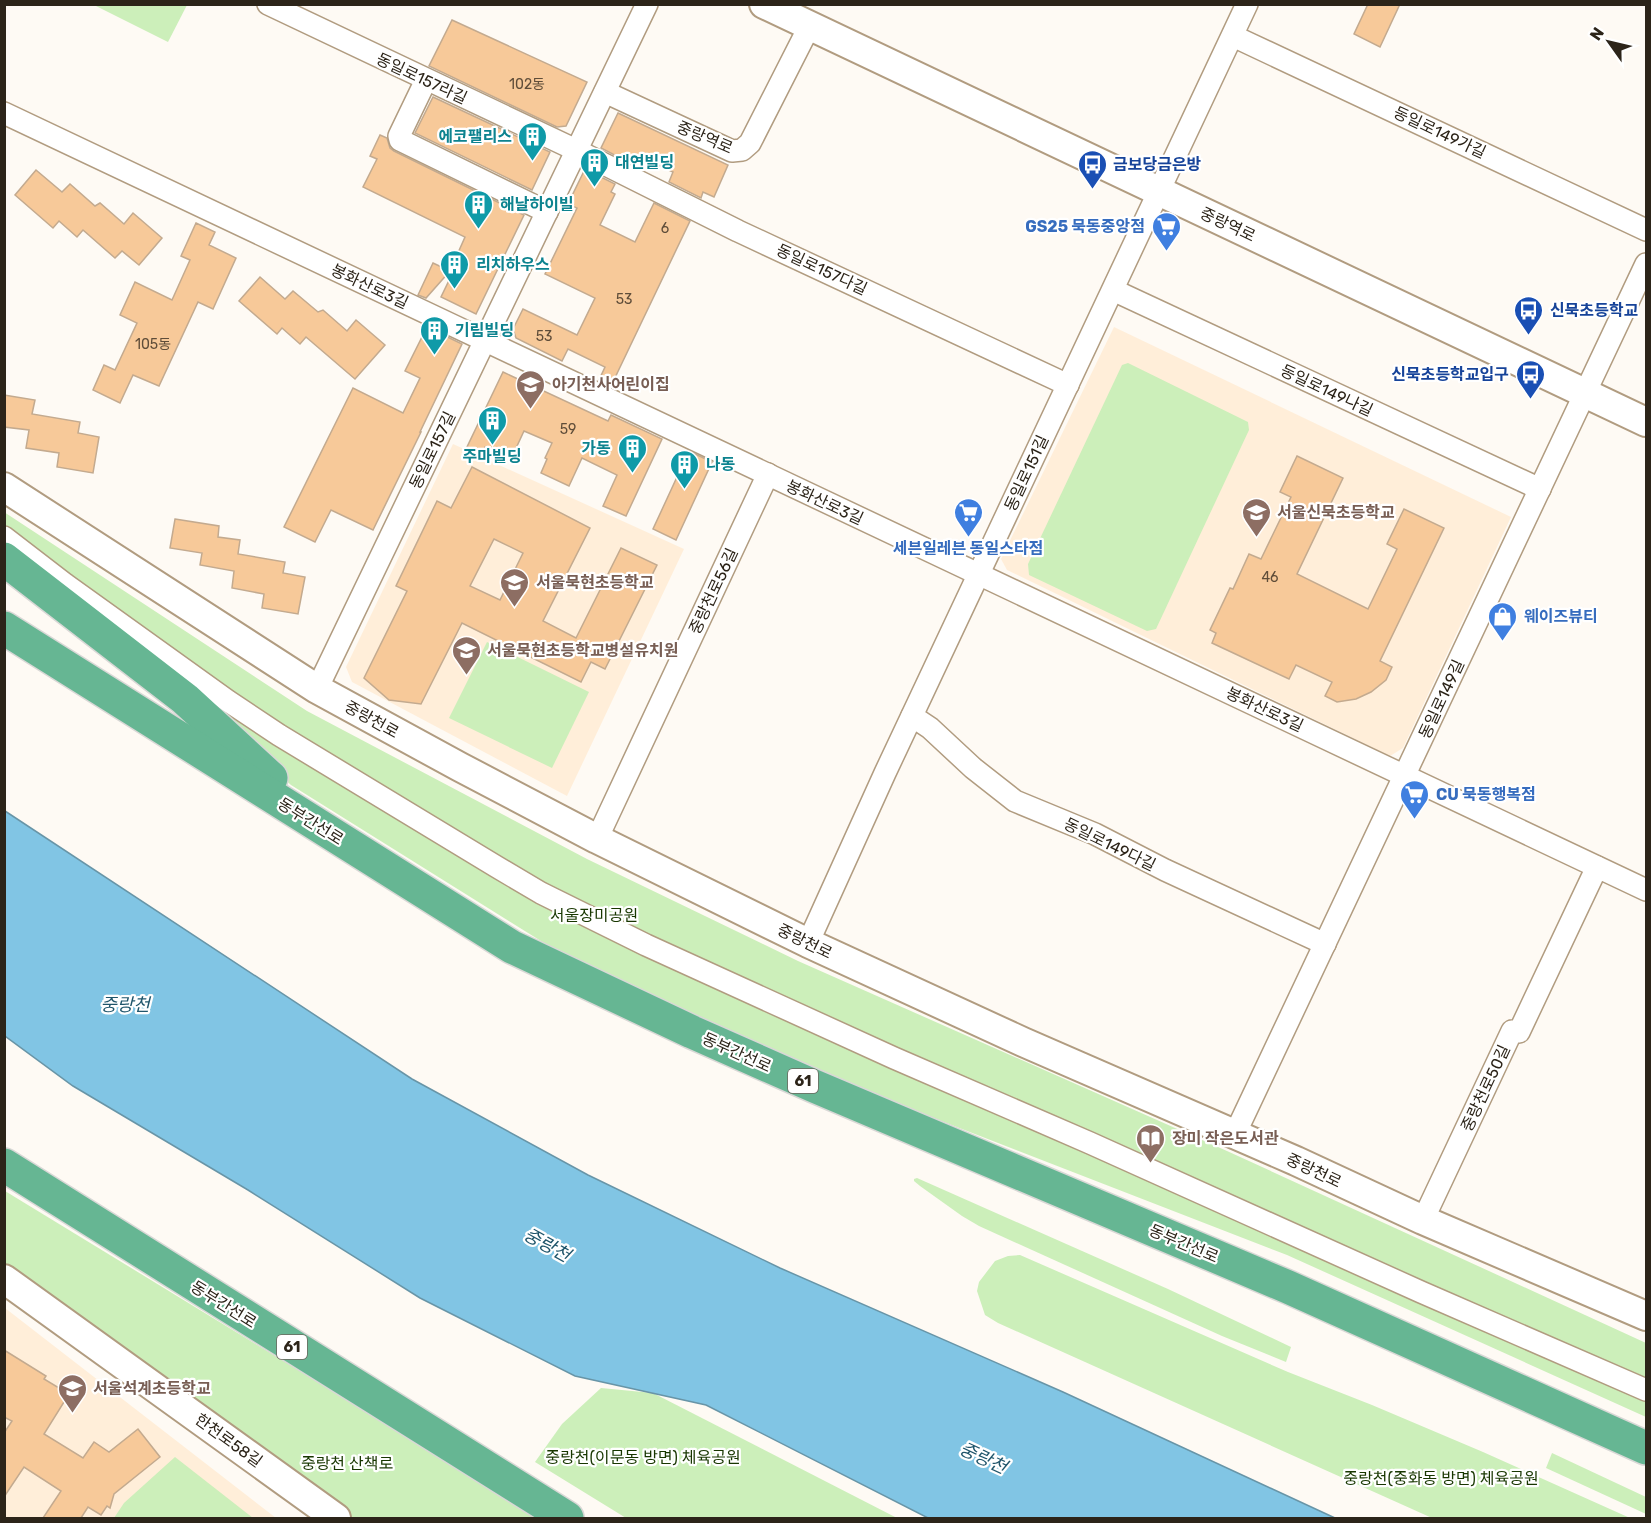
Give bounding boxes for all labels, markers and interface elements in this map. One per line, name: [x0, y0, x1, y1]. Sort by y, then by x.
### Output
north arrow: [1579, 12, 1639, 72]
text: N: [1586, 24, 1608, 44]
street label: 동일로157라길: [373, 49, 470, 108]
house number: 102동: [509, 76, 545, 93]
street label: 동일로149가길: [1391, 103, 1489, 162]
street label: 중랑역로: [674, 117, 736, 158]
building icon: 에코팰리스: [517, 120, 549, 162]
place label: 에코팰리스: [438, 127, 512, 146]
building icon: 대연빌딩: [578, 146, 610, 188]
bus stop icon: 금보당금은방: [1076, 148, 1108, 190]
place label: 대연빌딩: [615, 153, 674, 172]
place label: 금보당금은방: [1113, 155, 1202, 174]
building icon: 해날하이빌: [463, 188, 495, 230]
place label: 해날하이빌: [500, 195, 574, 214]
street label: 중랑역로: [1197, 203, 1259, 246]
supermarket icon: GS25 묵동중앙점: [1150, 210, 1182, 252]
place label: GS25 묵동중앙점: [1025, 217, 1145, 236]
house number: 6: [661, 220, 669, 237]
street label: 동일로157다길: [773, 240, 870, 299]
building icon: 리치하우스: [439, 248, 471, 290]
place label: 리치하우스: [476, 255, 550, 274]
street label: 봉화산로3길: [328, 260, 412, 313]
house number: 53: [616, 291, 632, 308]
bus stop icon: 신묵초등학교: [1513, 294, 1545, 336]
place label: 신묵초등학교: [1550, 301, 1639, 320]
building icon: 기림빌딩: [418, 314, 450, 356]
place label: 기림빌딩: [455, 321, 514, 340]
house number: 53: [536, 328, 552, 345]
house number: 105동: [135, 336, 171, 353]
bus stop icon: 신묵초등학교입구: [1514, 358, 1546, 400]
street label: 동일로149나길: [1278, 361, 1376, 420]
place label: 신묵초등학교입구: [1391, 365, 1509, 384]
school or university icon: 아기천사어린이집: [515, 368, 547, 410]
place label: 아기천사어린이집: [552, 375, 670, 394]
building icon: 주마빌딩: [476, 404, 508, 446]
street label: 동일로157길: [406, 409, 459, 492]
house number: 59: [560, 421, 576, 438]
building icon: 가동: [616, 432, 648, 474]
street label: 동일로151길: [1001, 432, 1052, 514]
place label: 가동: [582, 439, 611, 458]
place label: 주마빌딩: [463, 447, 521, 466]
building icon: 나동: [669, 448, 701, 490]
place label: 나동: [706, 455, 735, 474]
street label: 봉화산로3길: [783, 476, 867, 529]
supermarket icon: 세븐일레븐 동일스타점: [952, 496, 984, 538]
school or university icon: 서울신묵초등학교: [1240, 496, 1272, 538]
place label: 서울신묵초등학교: [1277, 503, 1395, 522]
place label: 세븐일레븐 동일스타점: [893, 539, 1043, 558]
street label: 중랑천로56길: [685, 545, 742, 637]
school or university icon: 서울묵현초등학교: [499, 566, 531, 608]
house number: 46: [1261, 569, 1279, 586]
place label: 서울묵현초등학교: [536, 573, 654, 592]
shop icon: 웨이즈뷰티: [1487, 600, 1519, 642]
place label: 웨이즈뷰티: [1524, 607, 1598, 626]
school or university icon: 서울묵현초등학교병설유치원: [450, 634, 482, 676]
place label: 서울묵현초등학교병설유치원: [487, 641, 678, 660]
street label: 동일로149길: [1415, 657, 1468, 742]
street label: 봉화산로3길: [1223, 683, 1307, 736]
street label: 중랑천로: [341, 697, 402, 742]
supermarket icon: CU 묵동행복점: [1399, 778, 1431, 820]
place label: CU 묵동행복점: [1436, 785, 1536, 804]
street label: 동부간선로: [274, 794, 347, 849]
street label: 동일로149다길: [1061, 814, 1159, 875]
park label: 서울장미공원: [550, 906, 638, 925]
street label: 중랑천로: [774, 920, 836, 963]
water label: 중랑천: [100, 994, 152, 1016]
street label: 동부간선로: [699, 1029, 775, 1076]
street label: 중랑천로50길: [1457, 1042, 1514, 1134]
road number: 61: [788, 1069, 818, 1093]
library icon: 장미 작은도서관: [1135, 1122, 1167, 1164]
place label: 장미 작은도서관: [1172, 1129, 1279, 1148]
street label: 중랑천로: [1283, 1149, 1345, 1192]
street label: 동부간선로: [1146, 1220, 1222, 1267]
water label: 중랑천: [520, 1223, 576, 1268]
street label: 동부간선로: [187, 1277, 260, 1332]
road number: 61: [277, 1335, 307, 1359]
school or university icon: 서울석계초등학교: [56, 1372, 88, 1414]
place label: 서울석계초등학교: [93, 1379, 211, 1398]
street label: 한천로58길: [191, 1410, 266, 1471]
water label: 중랑천: [956, 1438, 1012, 1479]
park label: 중랑천(이문동 방면) 체육공원: [545, 1448, 741, 1467]
park label: 중랑천 산책로: [301, 1454, 393, 1473]
park label: 중랑천(중화동 방면) 체육공원: [1343, 1469, 1539, 1488]

